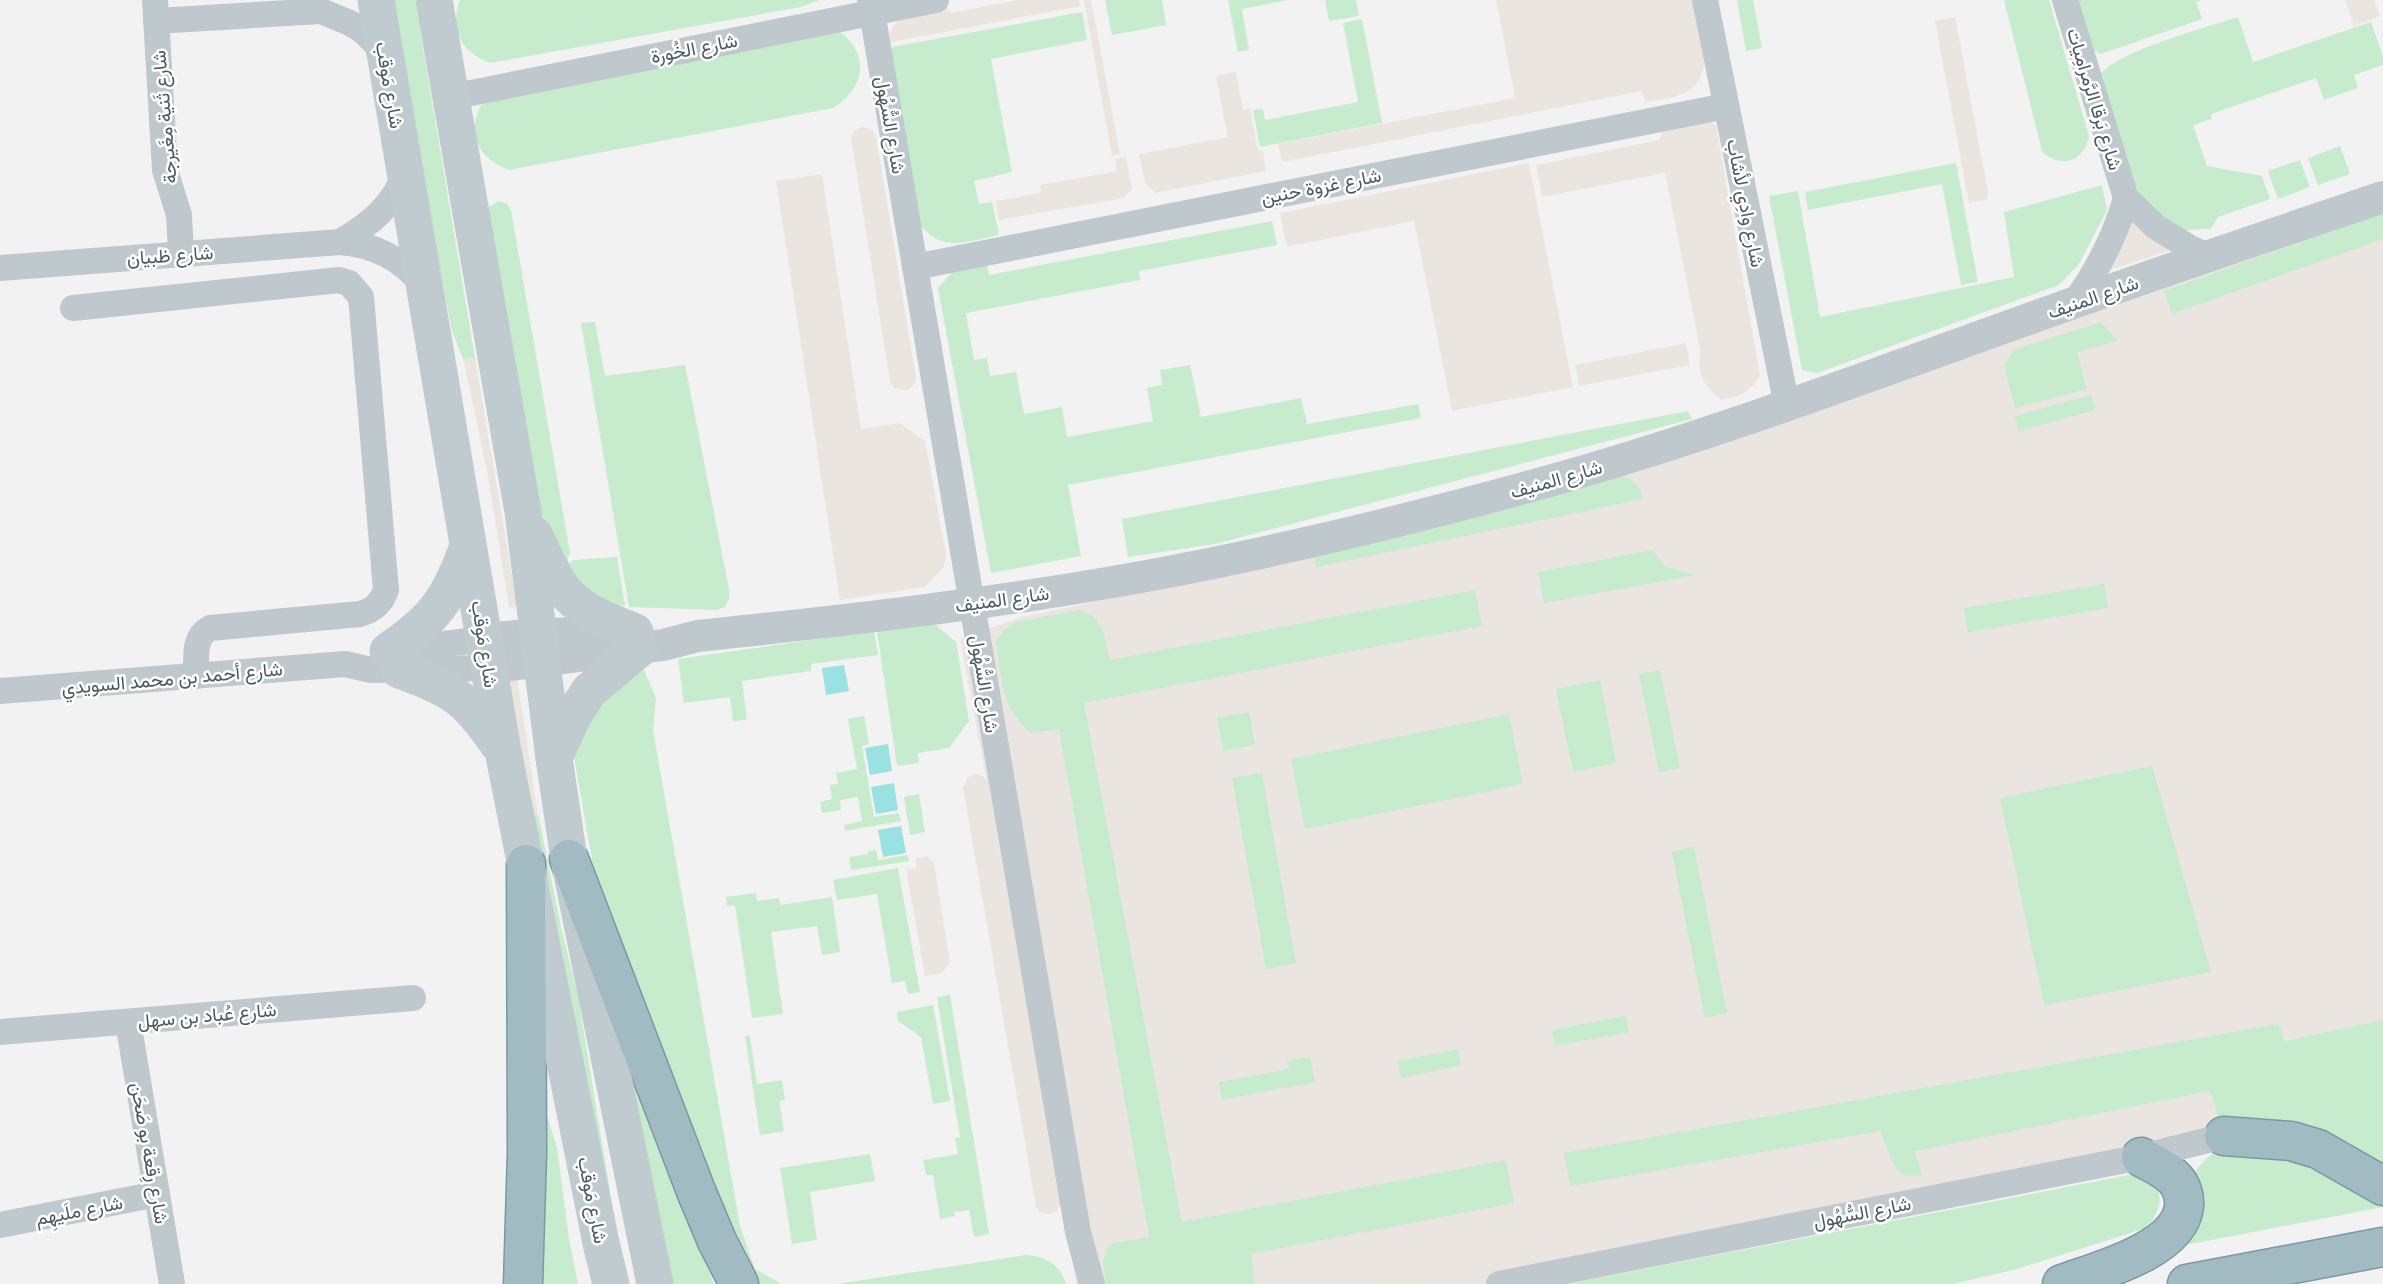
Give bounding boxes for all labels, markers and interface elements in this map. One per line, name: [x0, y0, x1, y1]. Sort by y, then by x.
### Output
street label: شارع بَرقا الرَّمرامِيات: [2061, 25, 2127, 173]
street label: شارع الخُورة: [649, 29, 740, 69]
street label: شارع مَوقب: [370, 40, 408, 130]
street label: شارع ثَنية مِغَيرجة: [147, 49, 183, 185]
street label: شارع السُّهُول: [870, 74, 910, 176]
street label: شارع وادِي لأشاب: [1718, 137, 1769, 270]
street label: شارع غزوة حنين: [1259, 164, 1383, 210]
street label: شارع ظبيان: [126, 241, 214, 271]
street label: شارع المنيف: [2045, 271, 2142, 325]
street label: شارع المنيف: [1508, 455, 1605, 505]
street label: شارع المنيف: [954, 582, 1051, 618]
street label: شارع مَوقب: [465, 599, 503, 689]
street label: شارع السُّهُول: [964, 633, 1004, 735]
street label: شارع أحمد بن محمد السويدي: [60, 657, 284, 704]
street label: شارع عُباد بن سهل: [137, 998, 277, 1034]
street label: شارع رِقعة بو صَحَن: [122, 1081, 173, 1226]
street label: شارع مَوقب: [572, 1155, 612, 1246]
street label: شارع ملَيهِم: [33, 1191, 126, 1234]
street label: شارع السُّهُول: [1811, 1192, 1913, 1234]

